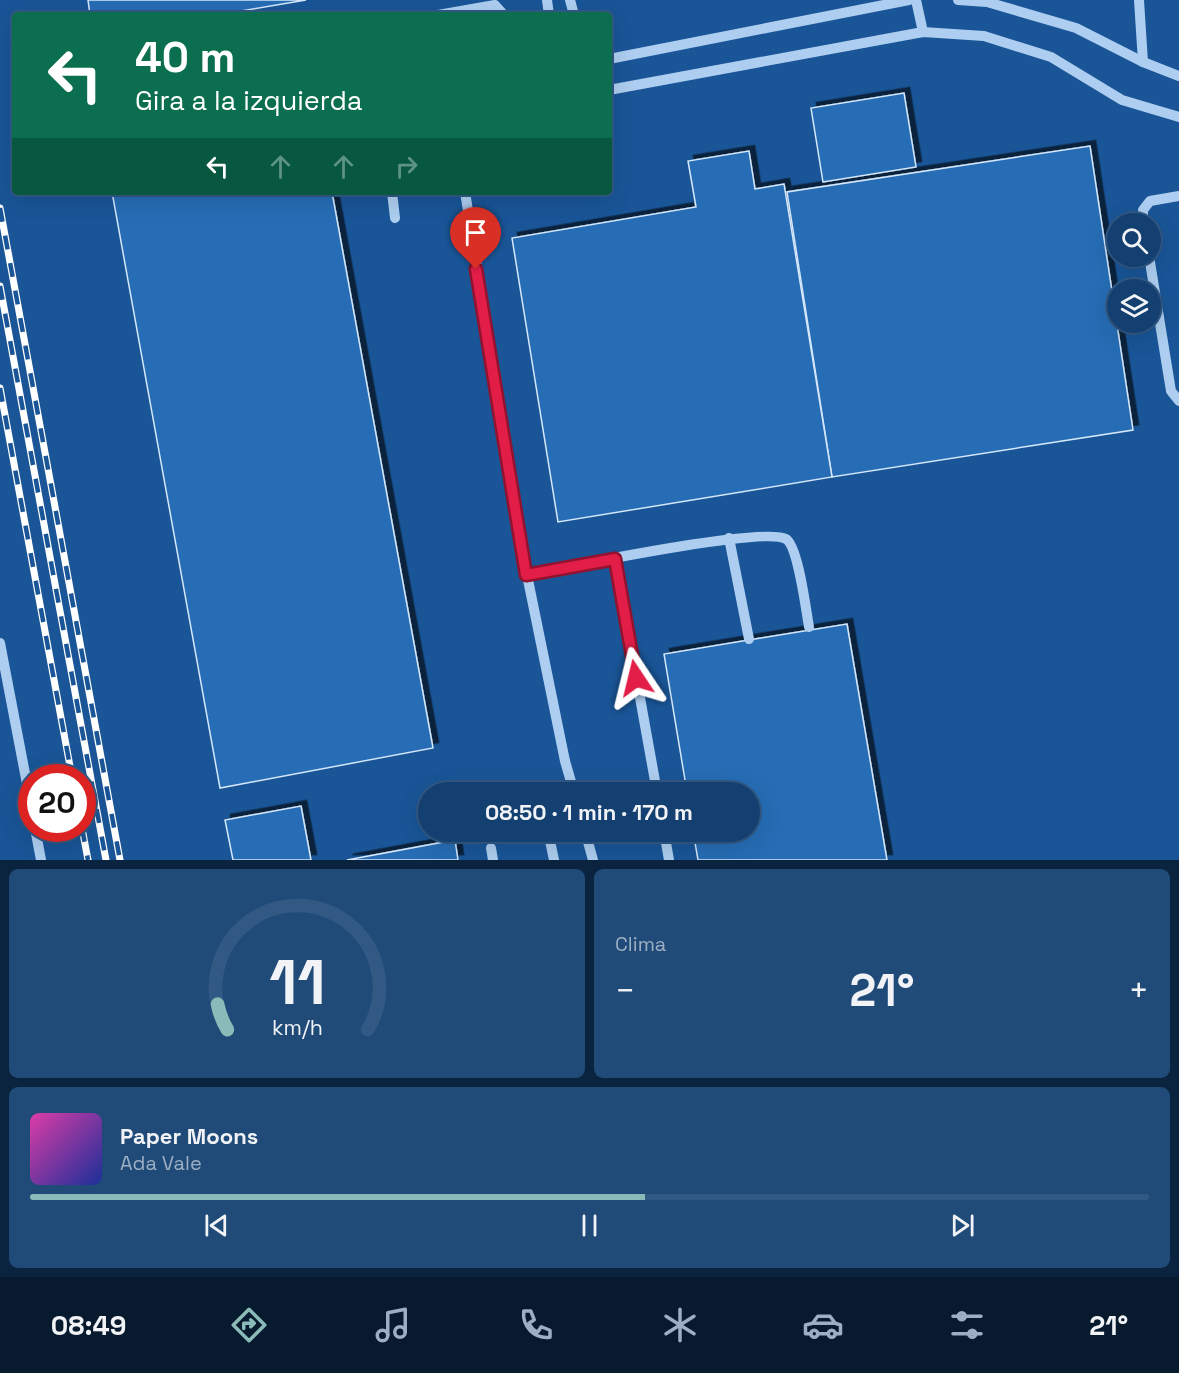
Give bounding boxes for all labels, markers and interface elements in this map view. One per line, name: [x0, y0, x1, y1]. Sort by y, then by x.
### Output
text: 40 m: [135, 31, 235, 84]
icon: left: [36, 36, 114, 114]
text: Gira a la izquierda: [135, 83, 362, 118]
icon: left: [201, 150, 234, 183]
icon: ahead: [264, 150, 297, 183]
icon: ahead: [327, 150, 360, 183]
icon: right: [390, 150, 423, 183]
pin: [450, 207, 501, 269]
map controls: [1107, 213, 1161, 333]
button: search: [1107, 213, 1161, 267]
icon: arrive: [459, 216, 492, 249]
button: layers: [1107, 279, 1161, 333]
position arrow: [604, 646, 668, 710]
speed limit sign: 20: [18, 764, 96, 842]
text: 08:50 · 1 min · 170 m: [485, 798, 693, 826]
text: Clima: [615, 931, 666, 957]
text: 11: [269, 943, 325, 1022]
text: 21°: [850, 962, 914, 1019]
text: −: [615, 970, 635, 1012]
text: +: [1129, 970, 1149, 1012]
text: km/h: [271, 1015, 323, 1042]
text: Paper Moons: [120, 1122, 258, 1150]
text: Ada Vale: [120, 1150, 202, 1176]
icon: previous: [200, 1209, 233, 1242]
icon: pause: [573, 1209, 606, 1242]
icon: next: [946, 1209, 979, 1242]
icon: directions: [228, 1304, 270, 1346]
icon: music: [372, 1304, 414, 1346]
icon: phone: [515, 1304, 557, 1346]
icon: climate: [659, 1304, 701, 1346]
icon: car: [802, 1304, 844, 1346]
icon: filters: [946, 1304, 988, 1346]
text: 08:49: [51, 1308, 126, 1343]
text: 21°: [1089, 1308, 1128, 1343]

